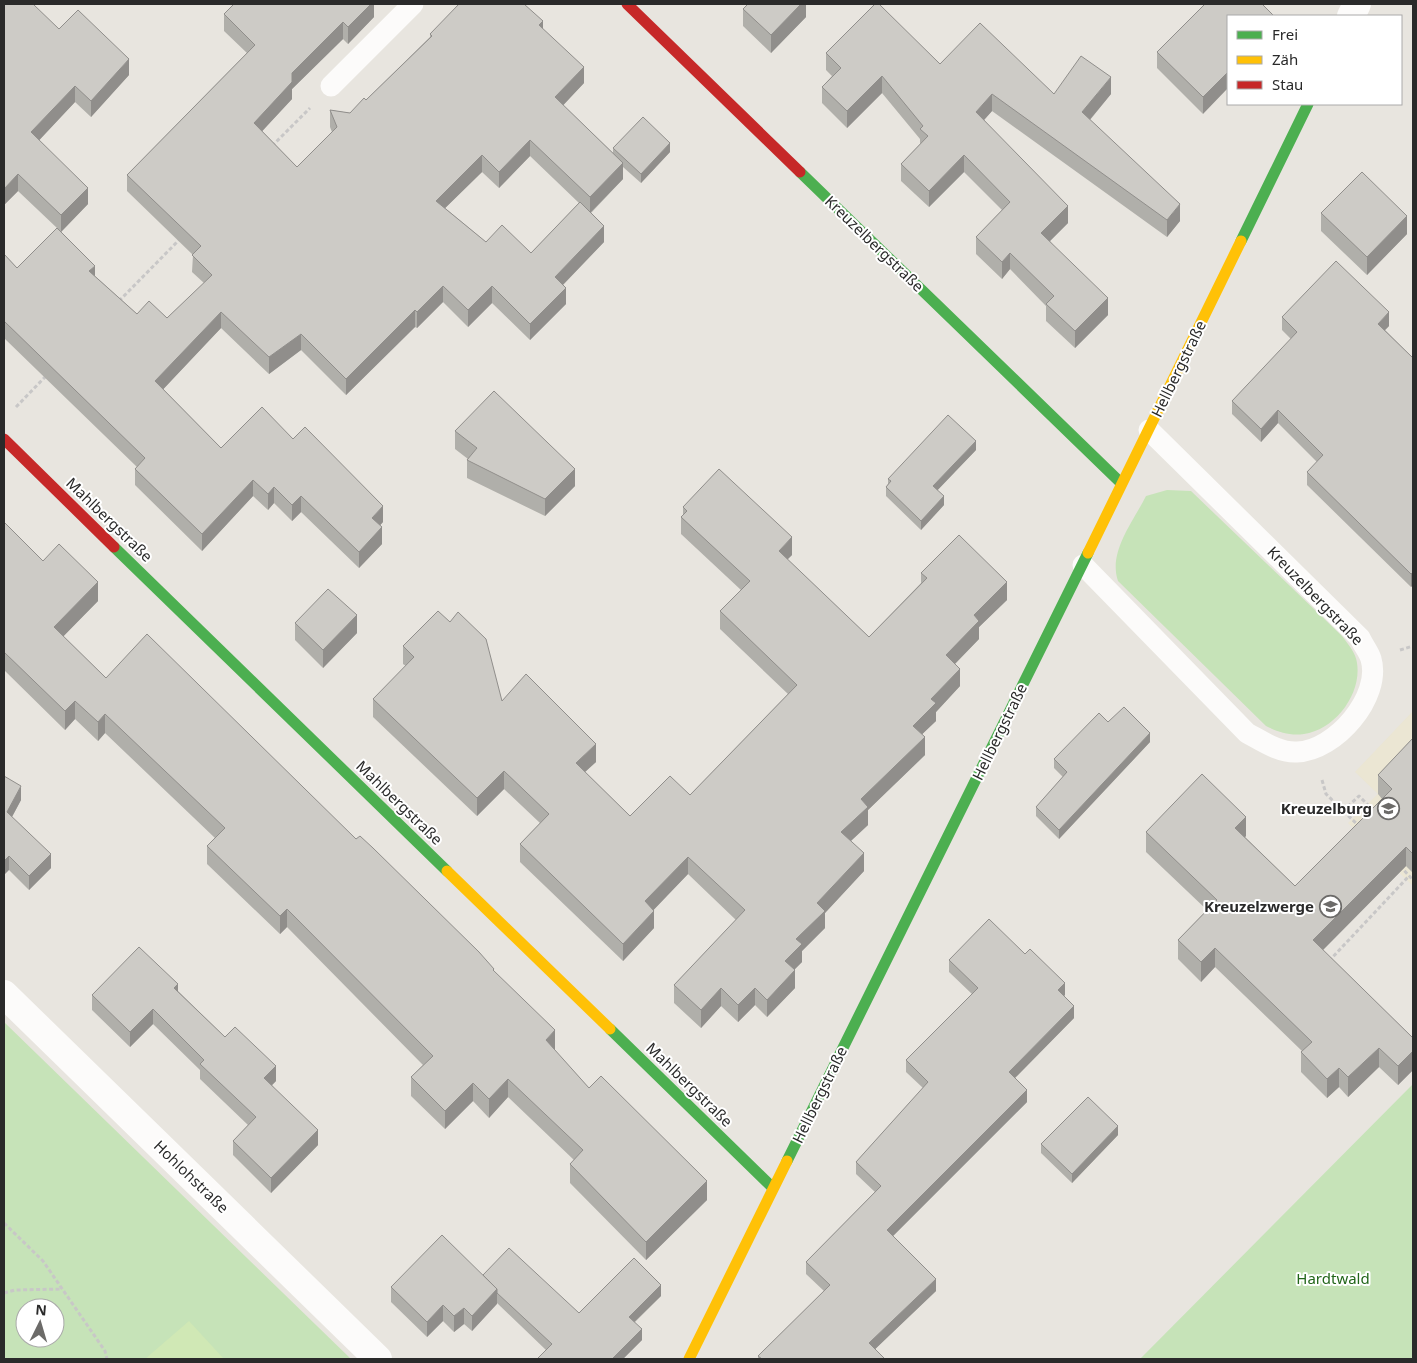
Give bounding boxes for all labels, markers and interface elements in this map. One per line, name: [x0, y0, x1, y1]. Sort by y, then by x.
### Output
legend: [1227, 15, 1402, 105]
text: Frei: [1272, 24, 1298, 44]
text: Zäh: [1272, 49, 1298, 69]
text: Stau: [1272, 74, 1303, 94]
street label: Kreuzelbergstraße: [821, 191, 928, 296]
street label: Hellbergstraße: [1146, 317, 1210, 420]
street label: Mahlbergstraße: [62, 473, 157, 566]
street label: Kreuzelbergstraße: [1263, 542, 1368, 649]
street label: Hellbergstraße: [967, 680, 1031, 783]
street label: Mahlbergstraße: [352, 756, 447, 849]
school or university icon: Kreuzelburg: [1376, 797, 1400, 821]
place label: Kreuzelburg: [1281, 798, 1372, 818]
school or university icon: Kreuzelzwerge: [1318, 895, 1342, 919]
place label: Kreuzelzwerge: [1204, 896, 1314, 916]
street label: Mahlbergstraße: [642, 1038, 737, 1131]
street label: Hellbergstraße: [787, 1043, 851, 1146]
street label: Hohlohstraße: [150, 1136, 233, 1217]
park label: Hardtwald: [1296, 1268, 1370, 1288]
north arrow: [15, 1298, 65, 1348]
text: N: [35, 1300, 48, 1320]

